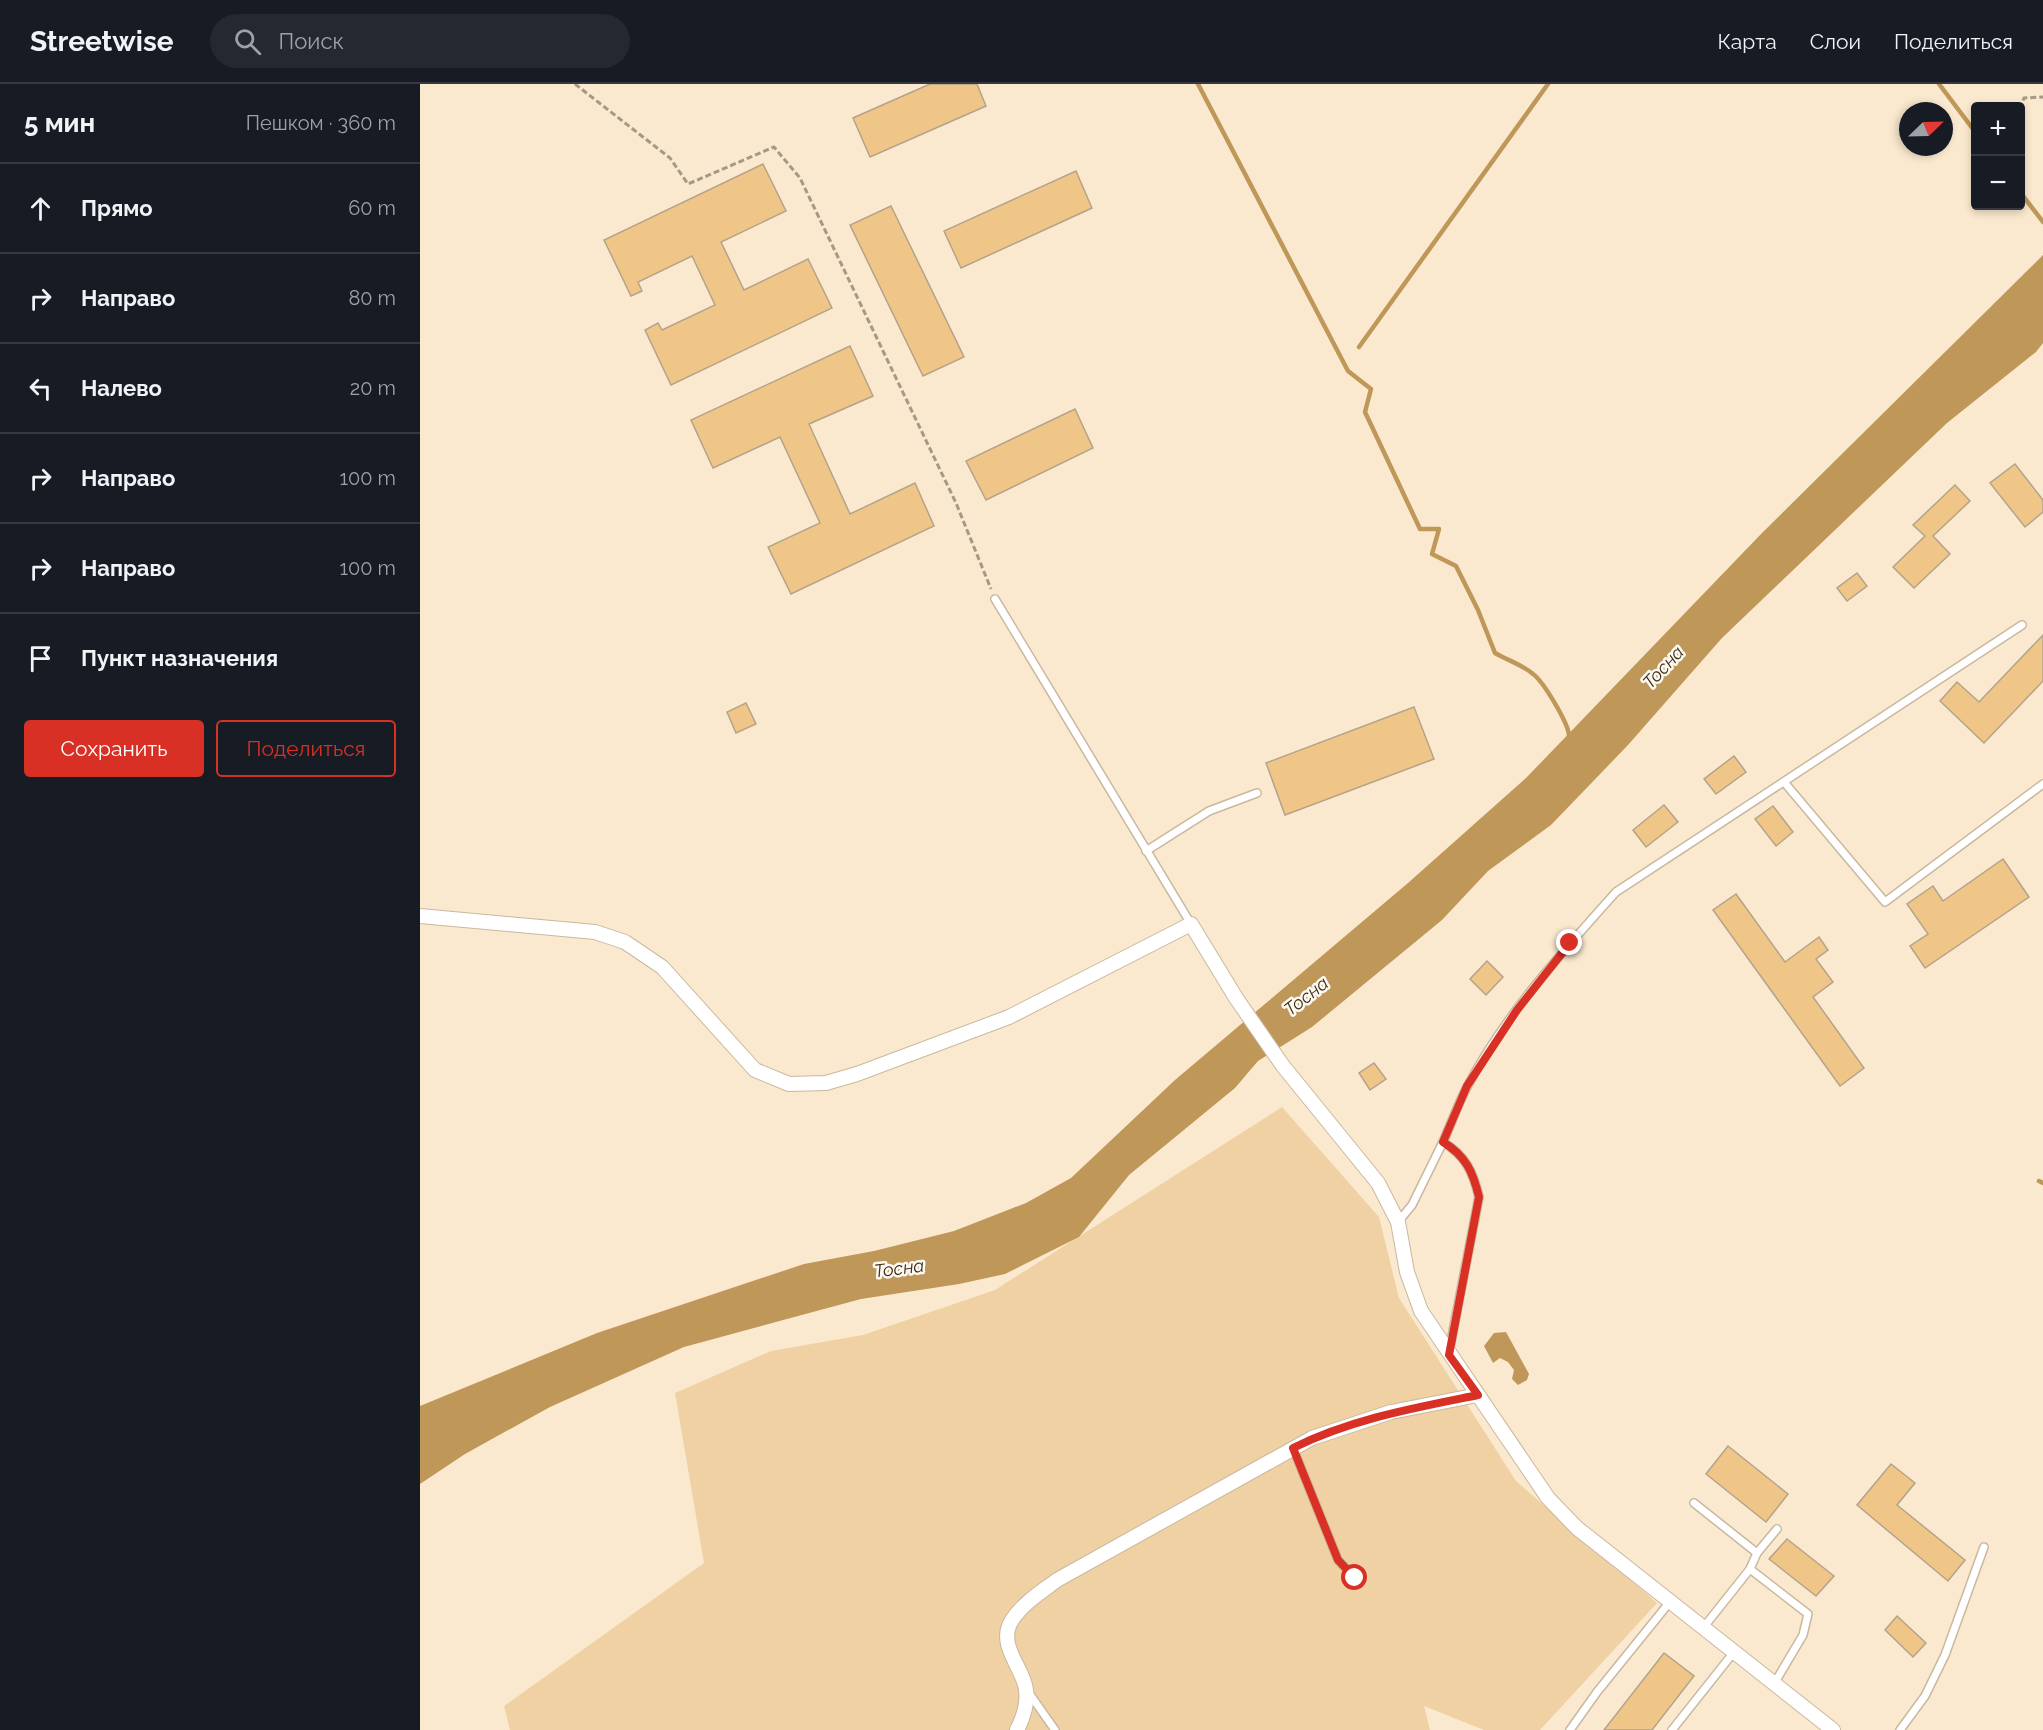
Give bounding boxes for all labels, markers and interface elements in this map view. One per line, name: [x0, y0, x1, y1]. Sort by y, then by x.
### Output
search box: [210, 14, 630, 68]
text: Streetwise: [30, 25, 174, 58]
icon: search: [231, 25, 264, 58]
text: Поиск: [279, 28, 344, 54]
text: Карта: [1718, 29, 1777, 54]
text: Слои: [1810, 29, 1861, 54]
text: Поделиться: [1894, 29, 2013, 54]
north arrow: [1899, 102, 1953, 156]
map controls: [1971, 102, 2025, 210]
button: +: [1971, 102, 2025, 156]
text: 5 мин: [24, 108, 95, 138]
text: Пешком · 360 m: [246, 111, 396, 135]
button: −: [1971, 156, 2025, 210]
icon: ahead: [24, 192, 57, 225]
text: Прямо: [81, 195, 153, 221]
text: 60 m: [348, 196, 396, 220]
icon: right: [24, 282, 57, 315]
text: Направо: [81, 285, 175, 311]
text: 80 m: [348, 286, 396, 310]
icon: left: [24, 372, 57, 405]
text: Налево: [81, 375, 162, 401]
text: 20 m: [350, 376, 396, 400]
icon: right: [24, 462, 57, 495]
text: Направо: [81, 465, 175, 491]
text: 100 m: [339, 466, 396, 490]
icon: right: [24, 552, 57, 585]
text: Направо: [81, 555, 175, 581]
text: 100 m: [339, 556, 396, 580]
water label: Тосна: [1638, 641, 1688, 693]
icon: arrive: [24, 642, 57, 675]
text: Пункт назначения: [81, 645, 278, 671]
button: Сохранить: [24, 720, 204, 777]
button: Поделиться: [216, 720, 396, 777]
route end: [1556, 929, 1582, 955]
water label: Тосна: [1280, 972, 1332, 1020]
water label: Тосна: [873, 1254, 925, 1281]
route start: [1341, 1564, 1367, 1590]

